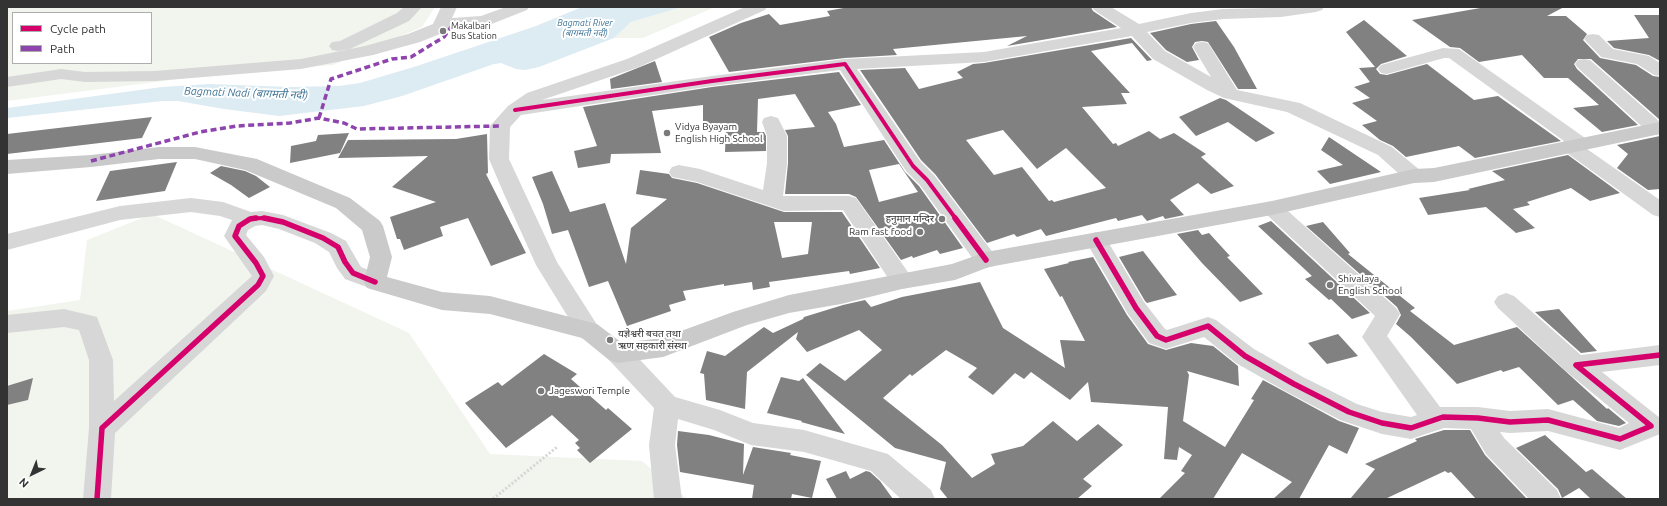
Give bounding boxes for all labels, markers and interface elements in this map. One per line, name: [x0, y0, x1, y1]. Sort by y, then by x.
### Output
legend: [12, 12, 152, 64]
water label: Bagmati River (बागमती नदी): [557, 18, 613, 39]
place label: Makalbari Bus Station: [451, 21, 497, 42]
text: Cycle path: [50, 22, 106, 35]
marker: Makalbari Bus Station: [438, 26, 448, 36]
text: Path: [50, 42, 75, 55]
water label: Bagmati Nadi (बागमती नदी): [184, 84, 308, 102]
place label: Vidya Byayam English High School: [675, 121, 763, 144]
marker: Vidya Byayam English High School: [662, 128, 672, 138]
place label: हनुमान मन्दिर: [886, 213, 934, 225]
marker: हनुमान मन्दिर: [937, 214, 947, 224]
place label: Ram fast food: [849, 226, 912, 238]
marker: Ram fast food: [915, 227, 925, 237]
place label: Shivalaya English School: [1338, 273, 1402, 296]
marker: Shivalaya English School: [1325, 280, 1335, 290]
place label: यज्ञेश्वरी बचत तथा ऋण सहकारी संस्था: [618, 328, 687, 352]
marker: यज्ञेश्वरी बचत तथा ऋण सहकारी संस्था: [605, 335, 615, 345]
place label: Jageswori Temple: [549, 385, 630, 397]
marker: Jageswori Temple: [536, 386, 546, 396]
north arrow: [12, 454, 52, 494]
text: N: [17, 476, 31, 490]

